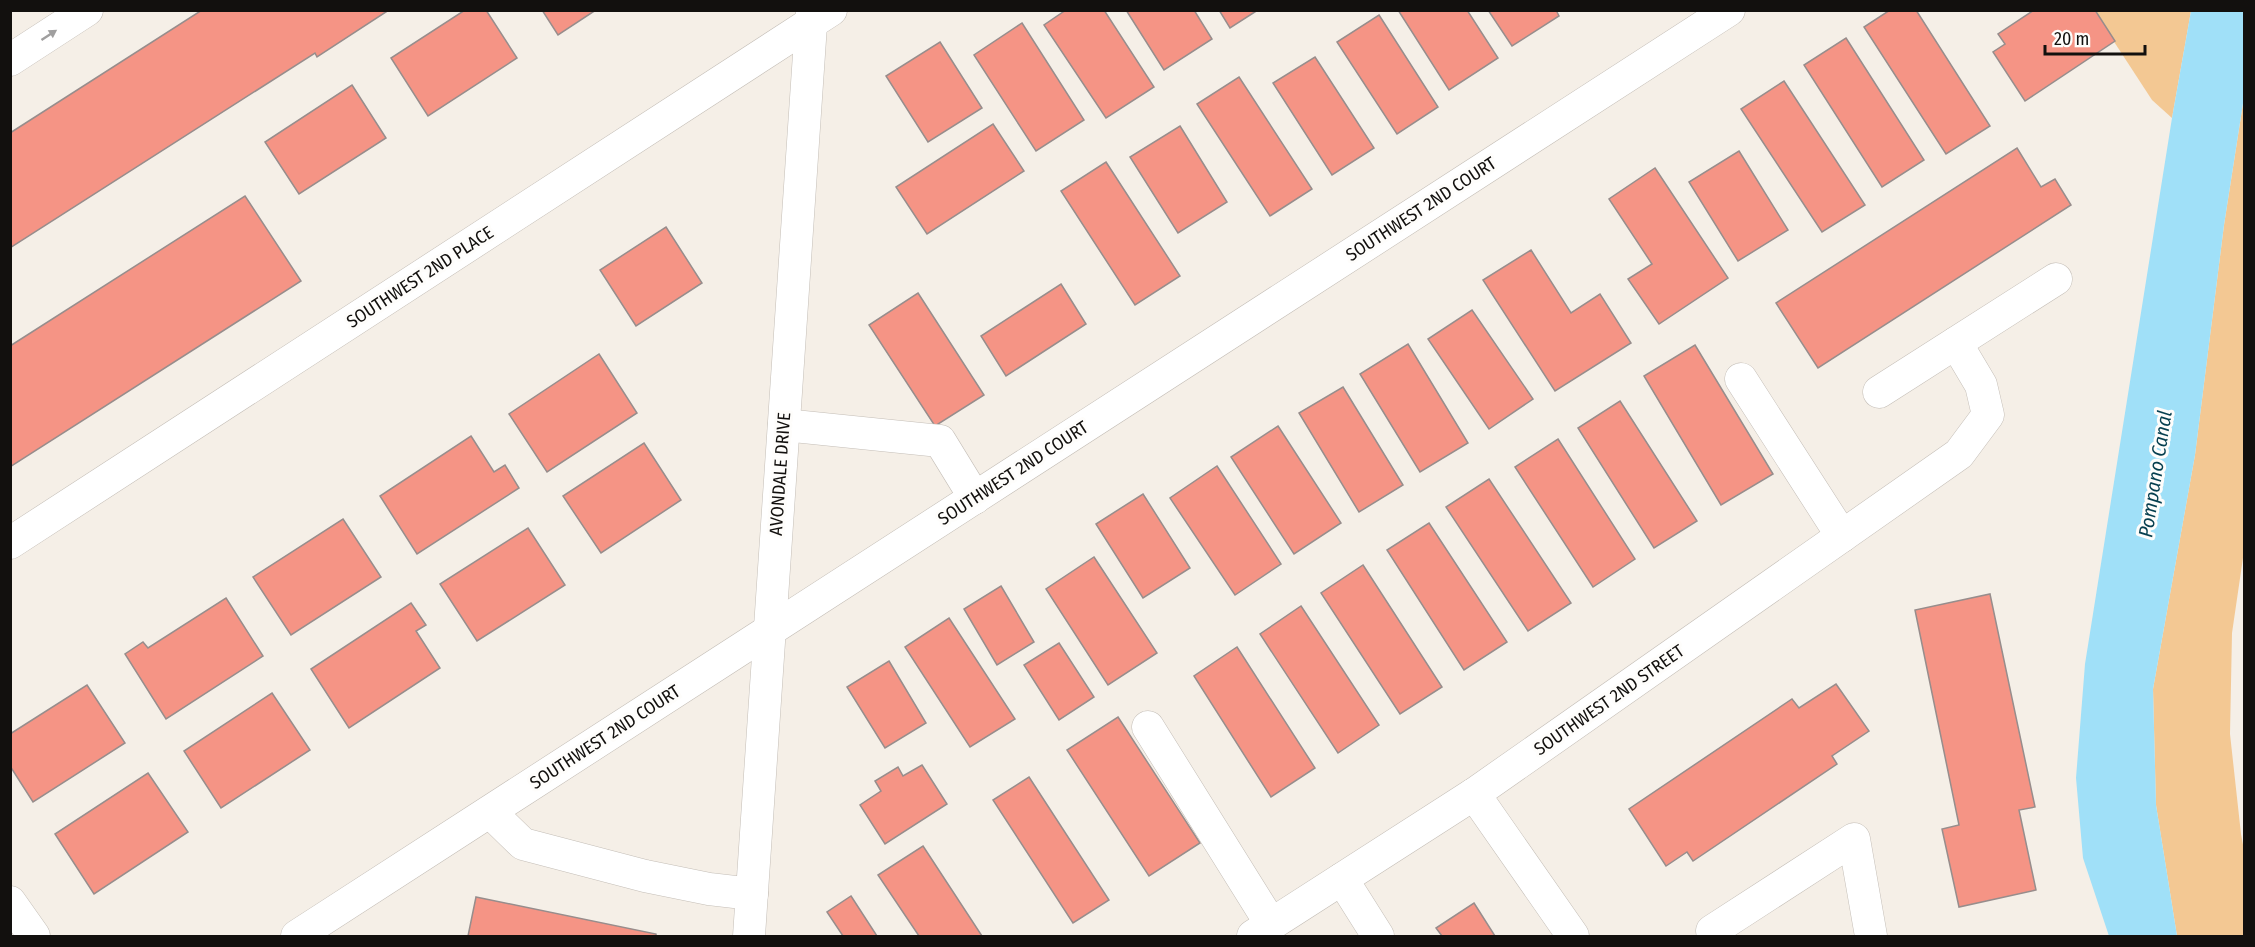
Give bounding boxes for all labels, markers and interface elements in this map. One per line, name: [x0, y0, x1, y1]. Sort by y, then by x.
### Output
scale bar: [2045, 18, 2146, 56]
text: 20 m: [2054, 28, 2089, 50]
one-way arrow: [41, 30, 57, 41]
street label: SOUTHWEST 2ND COURT: [1342, 152, 1501, 266]
street label: SOUTHWEST 2ND PLACE: [342, 221, 498, 333]
water label: Pompano Canal: [2133, 409, 2177, 539]
street label: AVONDALE DRIVE: [765, 412, 795, 536]
street label: SOUTHWEST 2ND COURT: [934, 416, 1093, 530]
street label: SOUTHWEST 2ND STREET: [1530, 639, 1689, 760]
street label: SOUTHWEST 2ND COURT: [526, 680, 685, 794]

